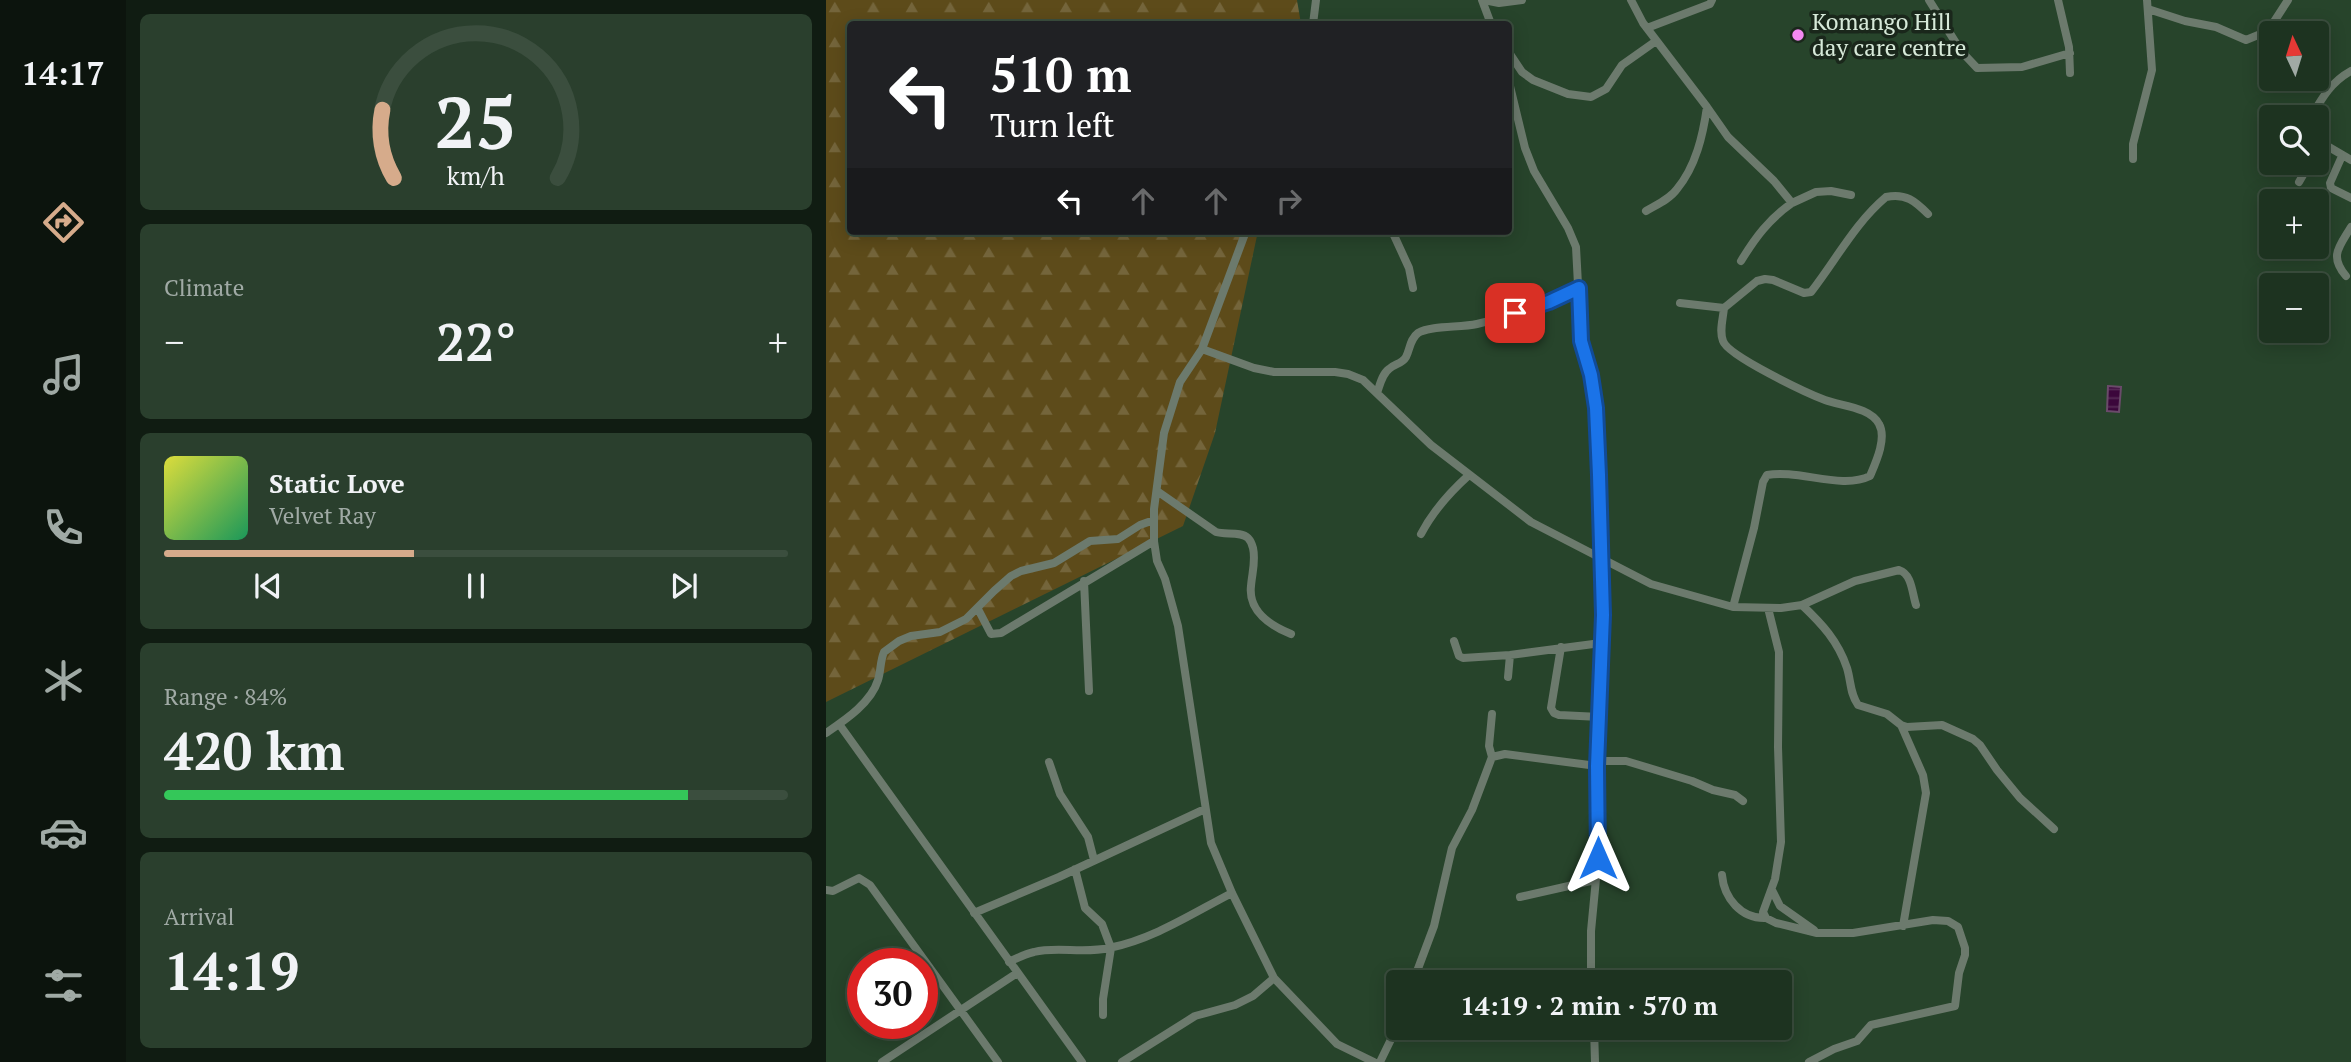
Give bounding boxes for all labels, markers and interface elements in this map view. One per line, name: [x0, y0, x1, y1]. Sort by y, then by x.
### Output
place label: Komango Hill day care centre: [1812, 6, 1966, 63]
north arrow: [2259, 21, 2329, 91]
map controls: [2259, 21, 2329, 343]
marker: Komango Hill day care centre: [1790, 27, 1806, 43]
text: 510 m: [990, 41, 1132, 106]
icon: left: [875, 49, 966, 140]
text: 14:17: [21, 52, 105, 94]
text: 25: [435, 72, 517, 169]
text: Turn left: [990, 104, 1114, 146]
button: search: [2259, 105, 2329, 175]
text: km/h: [447, 159, 505, 192]
icon: left: [1051, 182, 1089, 220]
icon: ahead: [1124, 182, 1162, 220]
icon: ahead: [1197, 182, 1235, 220]
icon: right: [1270, 182, 1308, 220]
button: +: [2259, 189, 2329, 259]
icon: directions: [39, 198, 88, 247]
text: Climate: [164, 272, 244, 303]
button: −: [2259, 273, 2329, 343]
pin: [1485, 283, 1545, 343]
icon: arrive: [1496, 294, 1534, 332]
text: 22°: [436, 307, 516, 376]
text: −: [164, 317, 184, 367]
text: +: [768, 317, 788, 367]
icon: music: [39, 350, 88, 399]
text: Static Love: [269, 466, 405, 500]
text: Velvet Ray: [269, 500, 376, 531]
icon: phone: [39, 503, 88, 552]
icon: previous: [249, 567, 287, 605]
icon: pause: [457, 567, 495, 605]
icon: next: [665, 567, 703, 605]
icon: climate: [39, 656, 88, 705]
text: Range · 84%: [164, 681, 287, 712]
text: 420 km: [164, 716, 345, 785]
icon: car: [39, 808, 88, 857]
position arrow: [1561, 821, 1635, 895]
text: Arrival: [164, 901, 235, 932]
text: 14:19: [164, 936, 299, 1005]
speed limit sign: 30: [847, 948, 938, 1039]
icon: filters: [39, 961, 88, 1010]
text: 14:19 · 2 min · 570 m: [1460, 988, 1718, 1022]

